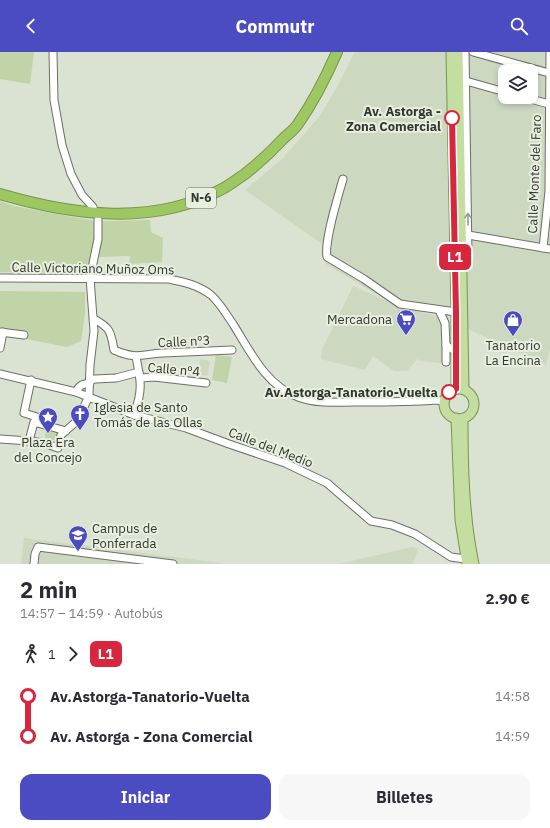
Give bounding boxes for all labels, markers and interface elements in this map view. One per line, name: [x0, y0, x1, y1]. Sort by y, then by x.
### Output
icon: back: [20, 15, 42, 37]
text: Commutr: [236, 15, 314, 38]
icon: search: [508, 15, 530, 37]
map controls: [498, 64, 538, 104]
button: layers: [498, 64, 538, 104]
place label: Av. Astorga - Zona Comercial: [346, 103, 441, 135]
marker: Av. Astorga - Zona Comercial: [444, 110, 460, 126]
street label: Calle Monte del Faro: [524, 114, 545, 234]
road number: N-6: [186, 188, 216, 208]
one-way arrow: [464, 213, 472, 226]
line badge: L1: [437, 244, 473, 270]
text: L1: [447, 248, 463, 266]
street label: Calle Victoriano Muñoz Oms: [11, 259, 175, 278]
supermarket icon: Mercadona: [395, 308, 417, 336]
shop icon: Tanatorio La Encina: [502, 309, 524, 337]
place label: Mercadona: [327, 311, 392, 328]
street label: Calle nº3: [157, 332, 211, 351]
place label: Tanatorio La Encina: [485, 337, 541, 369]
street label: Calle nº4: [147, 359, 201, 380]
place label: Av.Astorga-Tanatorio-Vuelta: [265, 384, 438, 401]
marker: Av.Astorga-Tanatorio-Vuelta: [441, 384, 457, 400]
place label: Iglesia de Santo Tomás de las Ollas: [94, 399, 203, 431]
church icon: Iglesia de Santo Tomás de las Ollas: [69, 403, 91, 431]
place icon: Plaza Era del Concejo: [37, 406, 59, 434]
street label: Calle del Medio: [226, 424, 316, 471]
place label: Plaza Era del Concejo: [14, 434, 82, 466]
place label: Campus de Ponferrada: [92, 520, 157, 552]
school or university icon: Campus de Ponferrada: [67, 524, 89, 552]
text: 2 min: [20, 575, 77, 604]
text: 2.90 €: [485, 589, 530, 608]
text: 14:57 – 14:59 · Autobús: [20, 605, 163, 622]
icon: walk: [20, 643, 42, 665]
icon: forward: [62, 643, 84, 665]
text: L1: [98, 645, 114, 663]
text: 1: [48, 646, 56, 663]
text: Av.Astorga-Tanatorio-Vuelta: [50, 687, 250, 706]
text: 14:58: [495, 688, 530, 705]
text: Av. Astorga - Zona Comercial: [50, 727, 253, 746]
text: 14:59: [495, 728, 530, 745]
button: Iniciar: [20, 774, 271, 820]
button: Billetes: [279, 774, 530, 820]

